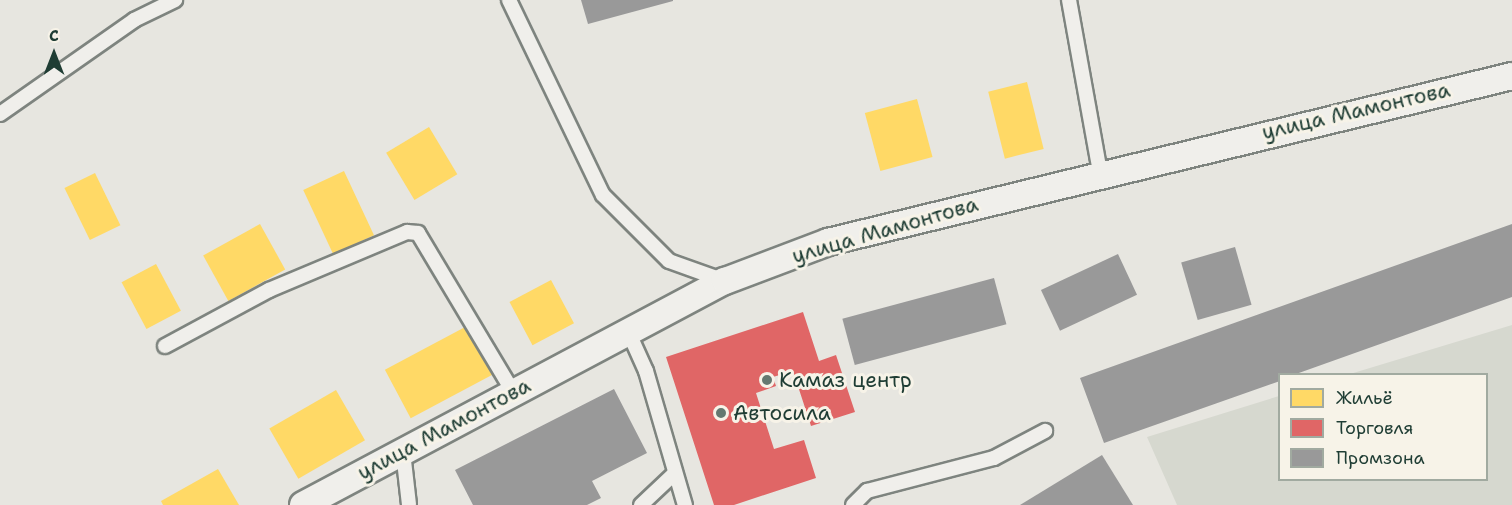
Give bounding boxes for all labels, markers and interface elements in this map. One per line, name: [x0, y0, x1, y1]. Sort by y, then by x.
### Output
north arrow: [24, 24, 84, 84]
text: С: [49, 25, 59, 46]
street label: улица Мамонтова: [1259, 77, 1453, 145]
street label: улица Мамонтова: [789, 191, 981, 269]
place label: Камаз центр: [779, 367, 912, 393]
street label: улица Мамонтова: [353, 373, 535, 485]
marker: Камаз центр: [760, 373, 774, 387]
legend: [1278, 373, 1488, 481]
text: Жильё: [1336, 386, 1393, 410]
place label: Автосила: [733, 400, 831, 426]
marker: Автосила: [714, 406, 728, 420]
text: Торговля: [1336, 416, 1414, 440]
text: Промзона: [1336, 446, 1425, 470]

